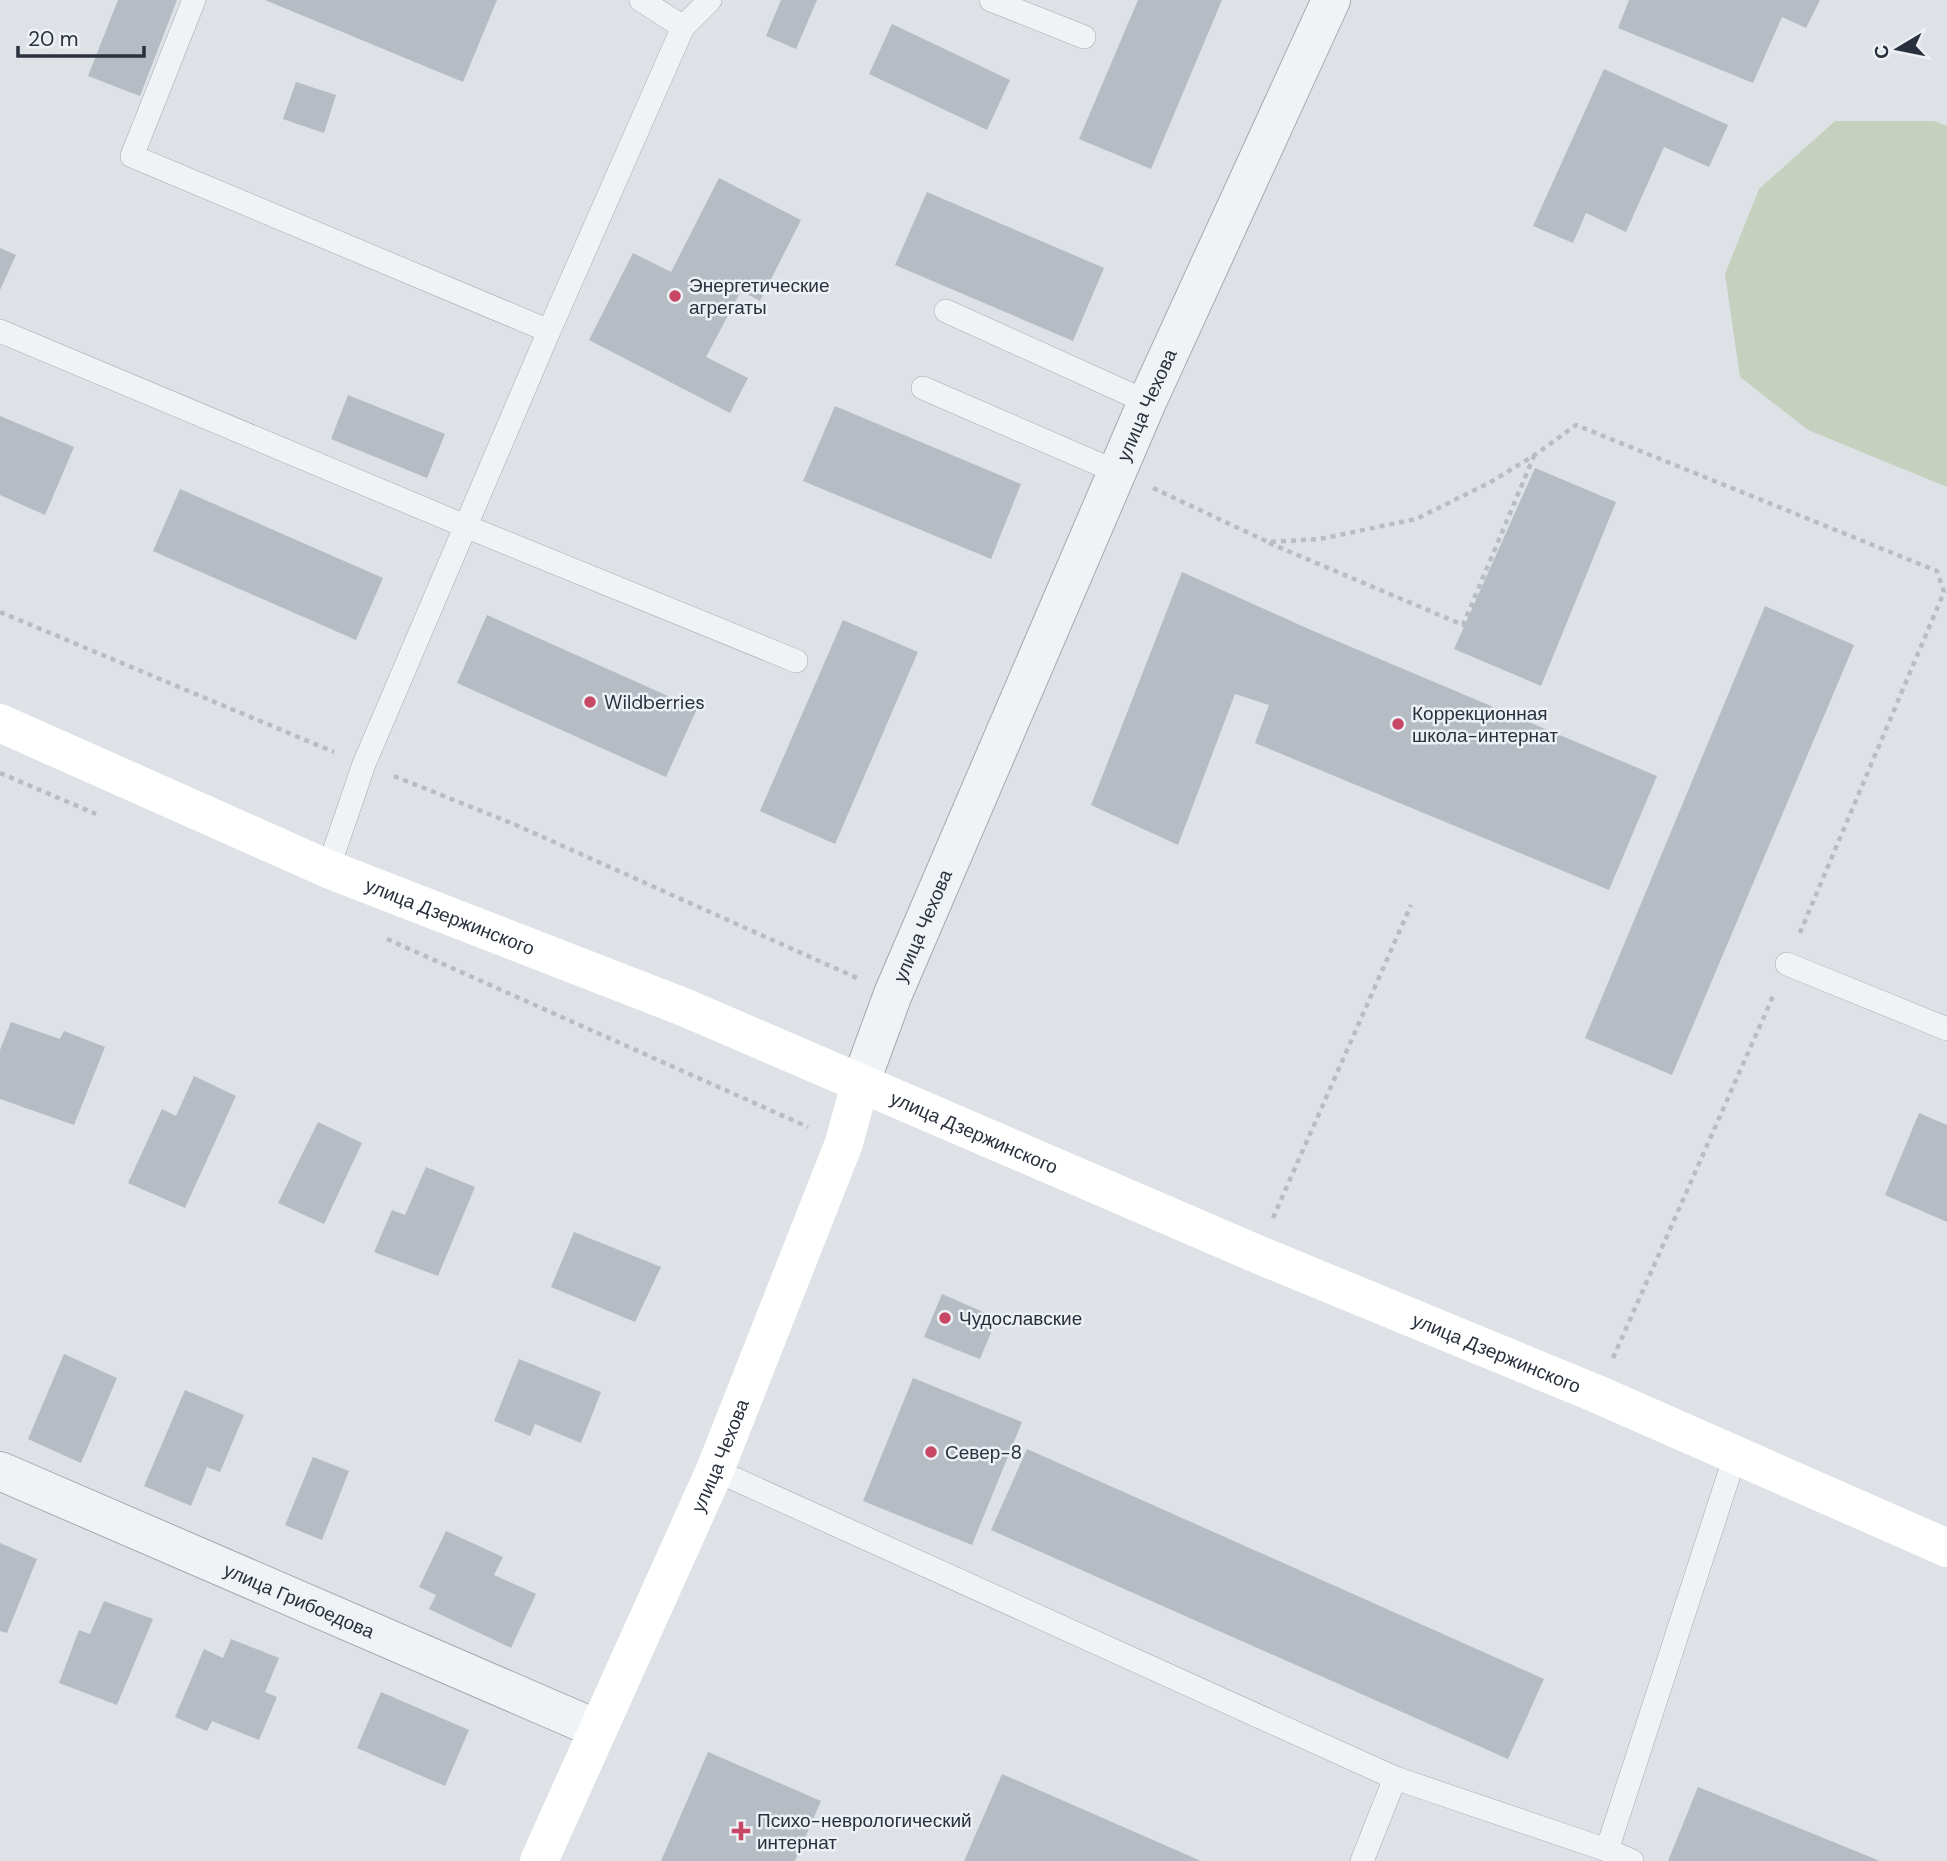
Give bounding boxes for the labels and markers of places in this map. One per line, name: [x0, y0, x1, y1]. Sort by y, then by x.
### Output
place label: Энергетические агрегаты: [689, 273, 830, 320]
marker: Энергетические агрегаты: [667, 288, 683, 304]
place label: Wildberries: [604, 690, 705, 715]
marker: Wildberries: [582, 694, 598, 710]
place label: Коррекционная школа-интернат: [1412, 701, 1558, 748]
marker: Коррекционная школа-интернат: [1390, 716, 1406, 732]
place label: Чудославские: [959, 1306, 1082, 1331]
marker: Чудославские: [937, 1310, 953, 1326]
place label: Север-8: [945, 1440, 1022, 1465]
marker: Север-8: [923, 1444, 939, 1460]
place label: Психо-неврологический интернат: [757, 1808, 972, 1855]
marker: Психо-неврологический интернат: [731, 1821, 751, 1841]

